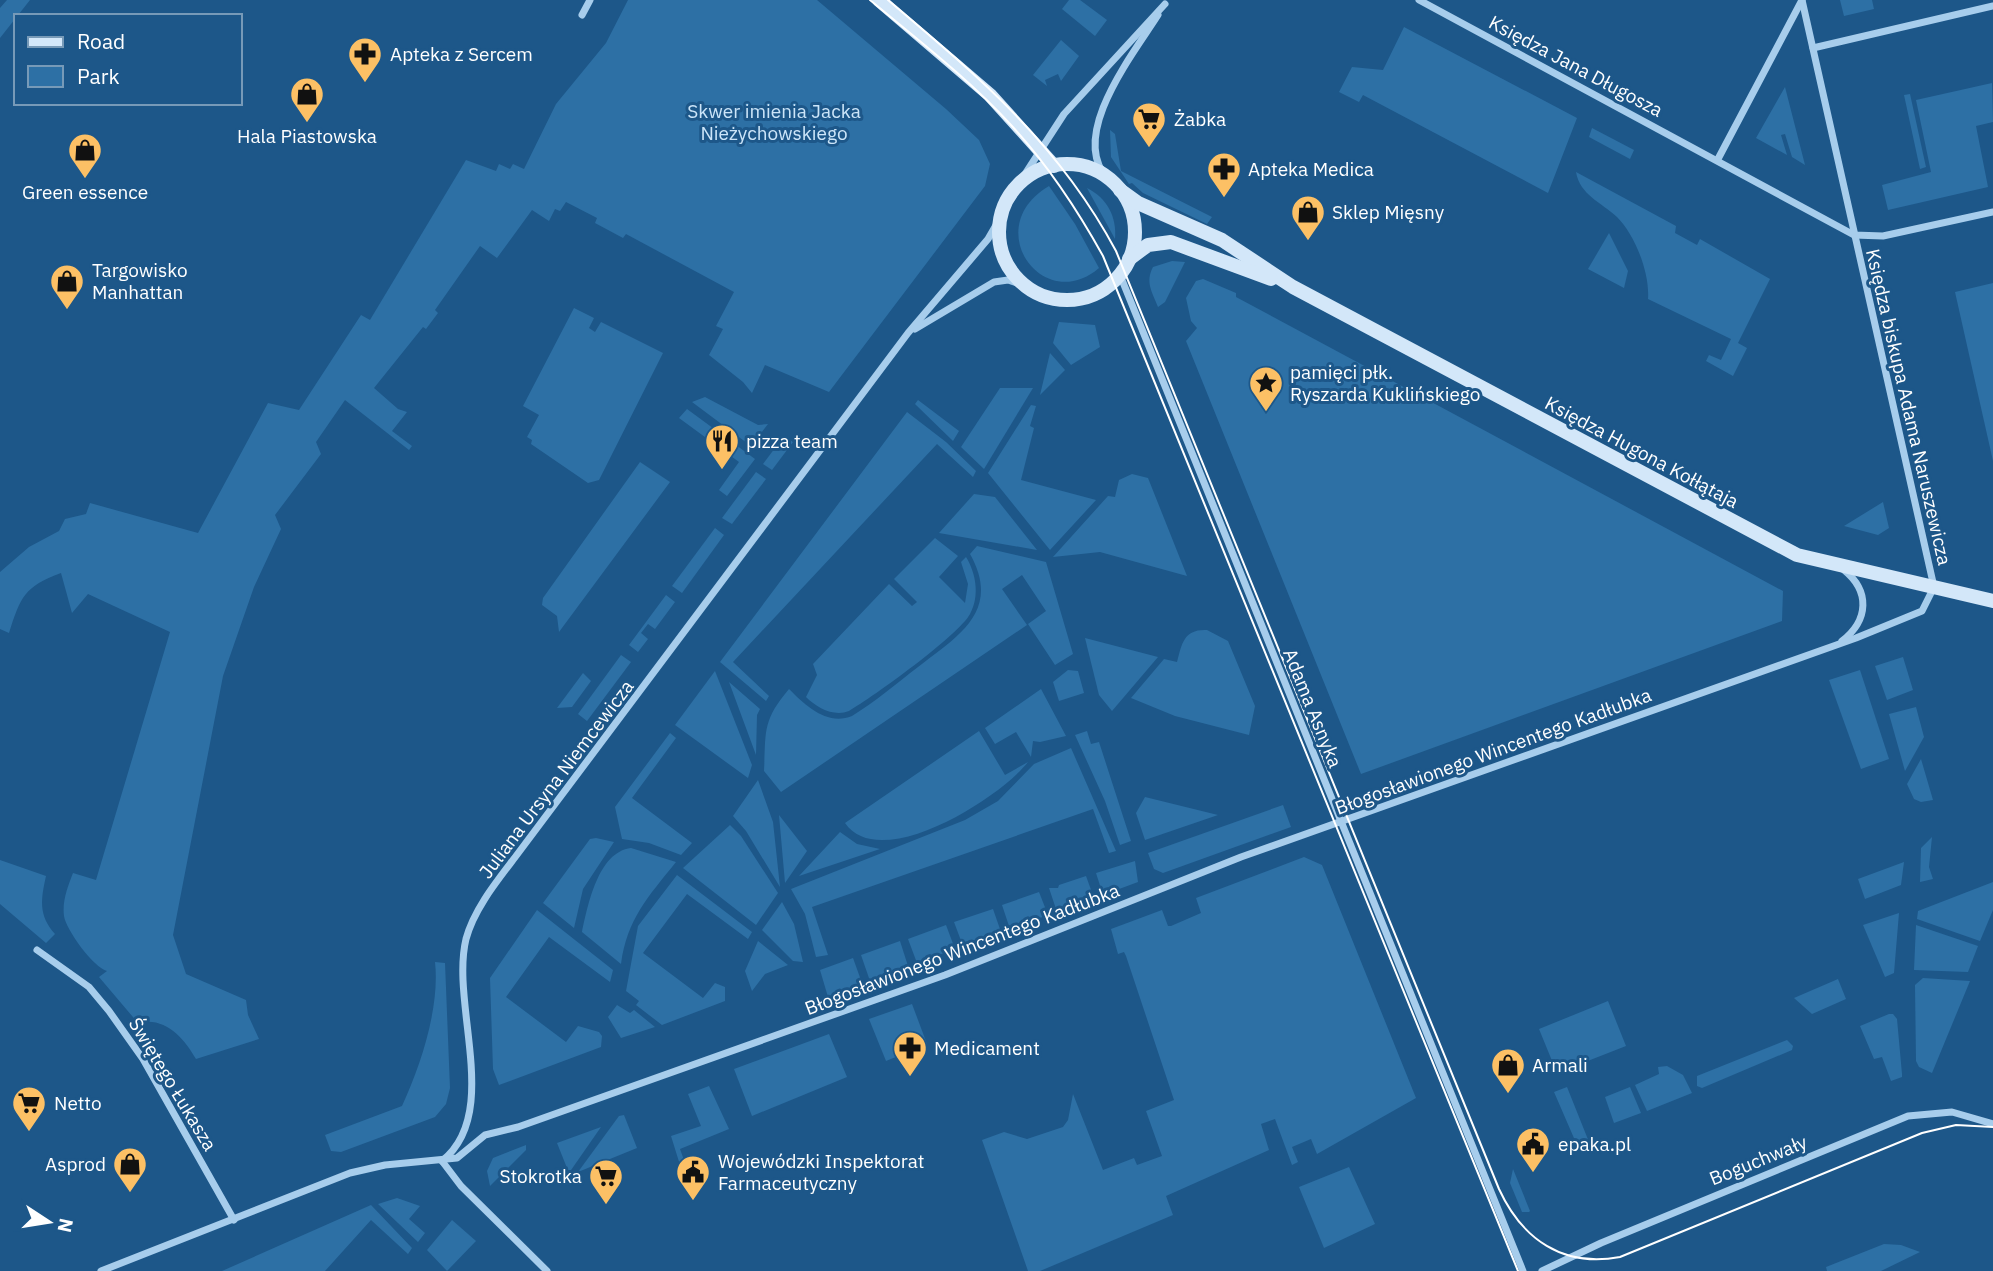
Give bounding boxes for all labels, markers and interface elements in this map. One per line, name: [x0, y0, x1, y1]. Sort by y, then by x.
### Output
street label: Księdza Jana Długosza: [1485, 10, 1667, 122]
legend: [14, 14, 242, 105]
text: Road: [77, 27, 125, 55]
pharmacy icon: Apteka z Sercem: [346, 35, 384, 84]
place label: Apteka z Sercem: [390, 42, 533, 66]
text: Park: [77, 62, 120, 90]
shop icon: Hala Piastowska: [288, 75, 326, 124]
park label: Skwer imienia Jacka Nieżychowskiego: [687, 99, 861, 145]
supermarket icon: Żabka: [1130, 100, 1168, 149]
place label: Żabka: [1174, 107, 1226, 131]
place label: Hala Piastowska: [237, 124, 377, 148]
shop icon: Green essence: [66, 131, 104, 180]
pharmacy icon: Apteka Medica: [1205, 150, 1243, 199]
place label: Apteka Medica: [1248, 157, 1374, 181]
place label: Green essence: [22, 180, 148, 204]
shop icon: Sklep Mięsny: [1289, 193, 1327, 242]
place label: Sklep Mięsny: [1332, 200, 1445, 224]
street label: Księdza biskupa Adama Naruszewicza: [1861, 246, 1957, 568]
place label: Targowisko Manhattan: [92, 258, 188, 304]
shop icon: Targowisko Manhattan: [48, 262, 86, 311]
place label: pamięci płk. Ryszarda Kuklińskiego: [1290, 360, 1480, 406]
place icon: pamięci płk. Ryszarda Kuklińskiego: [1247, 364, 1285, 413]
street label: Księdza Hugona Kołłątaja: [1541, 391, 1743, 513]
restaurant icon: pizza team: [703, 422, 741, 471]
place label: pizza team: [746, 429, 838, 453]
street label: Adama Asnyka: [1278, 645, 1348, 771]
street label: Juliana Ursyna Niemcewicza: [473, 675, 639, 883]
street label: Błogosławionego Wincentego Kadłubka: [1331, 682, 1655, 820]
street label: Błogosławionego Wincentego Kadłubka: [801, 878, 1123, 1020]
street label: Świętego Łukasza: [124, 1013, 222, 1155]
pharmacy icon: Medicament: [891, 1029, 929, 1078]
place label: Medicament: [934, 1036, 1040, 1060]
shop icon: Armali: [1489, 1046, 1527, 1095]
place label: Armali: [1532, 1053, 1588, 1077]
supermarket icon: Netto: [10, 1084, 48, 1133]
place label: Netto: [54, 1091, 102, 1115]
public building icon: epaka.pl: [1514, 1125, 1552, 1174]
street label: Boguchwały: [1706, 1129, 1811, 1190]
place label: epaka.pl: [1558, 1132, 1631, 1156]
shop icon: Asprod: [111, 1145, 149, 1194]
place label: Wojewódzki Inspektorat Farmaceutyczny: [718, 1149, 924, 1195]
place label: Asprod: [45, 1152, 106, 1176]
public building icon: Wojewódzki Inspektorat Farmaceutyczny: [674, 1153, 712, 1202]
supermarket icon: Stokrotka: [587, 1157, 625, 1206]
place label: Stokrotka: [499, 1164, 582, 1188]
north arrow: [14, 1187, 84, 1257]
text: N: [52, 1216, 79, 1235]

